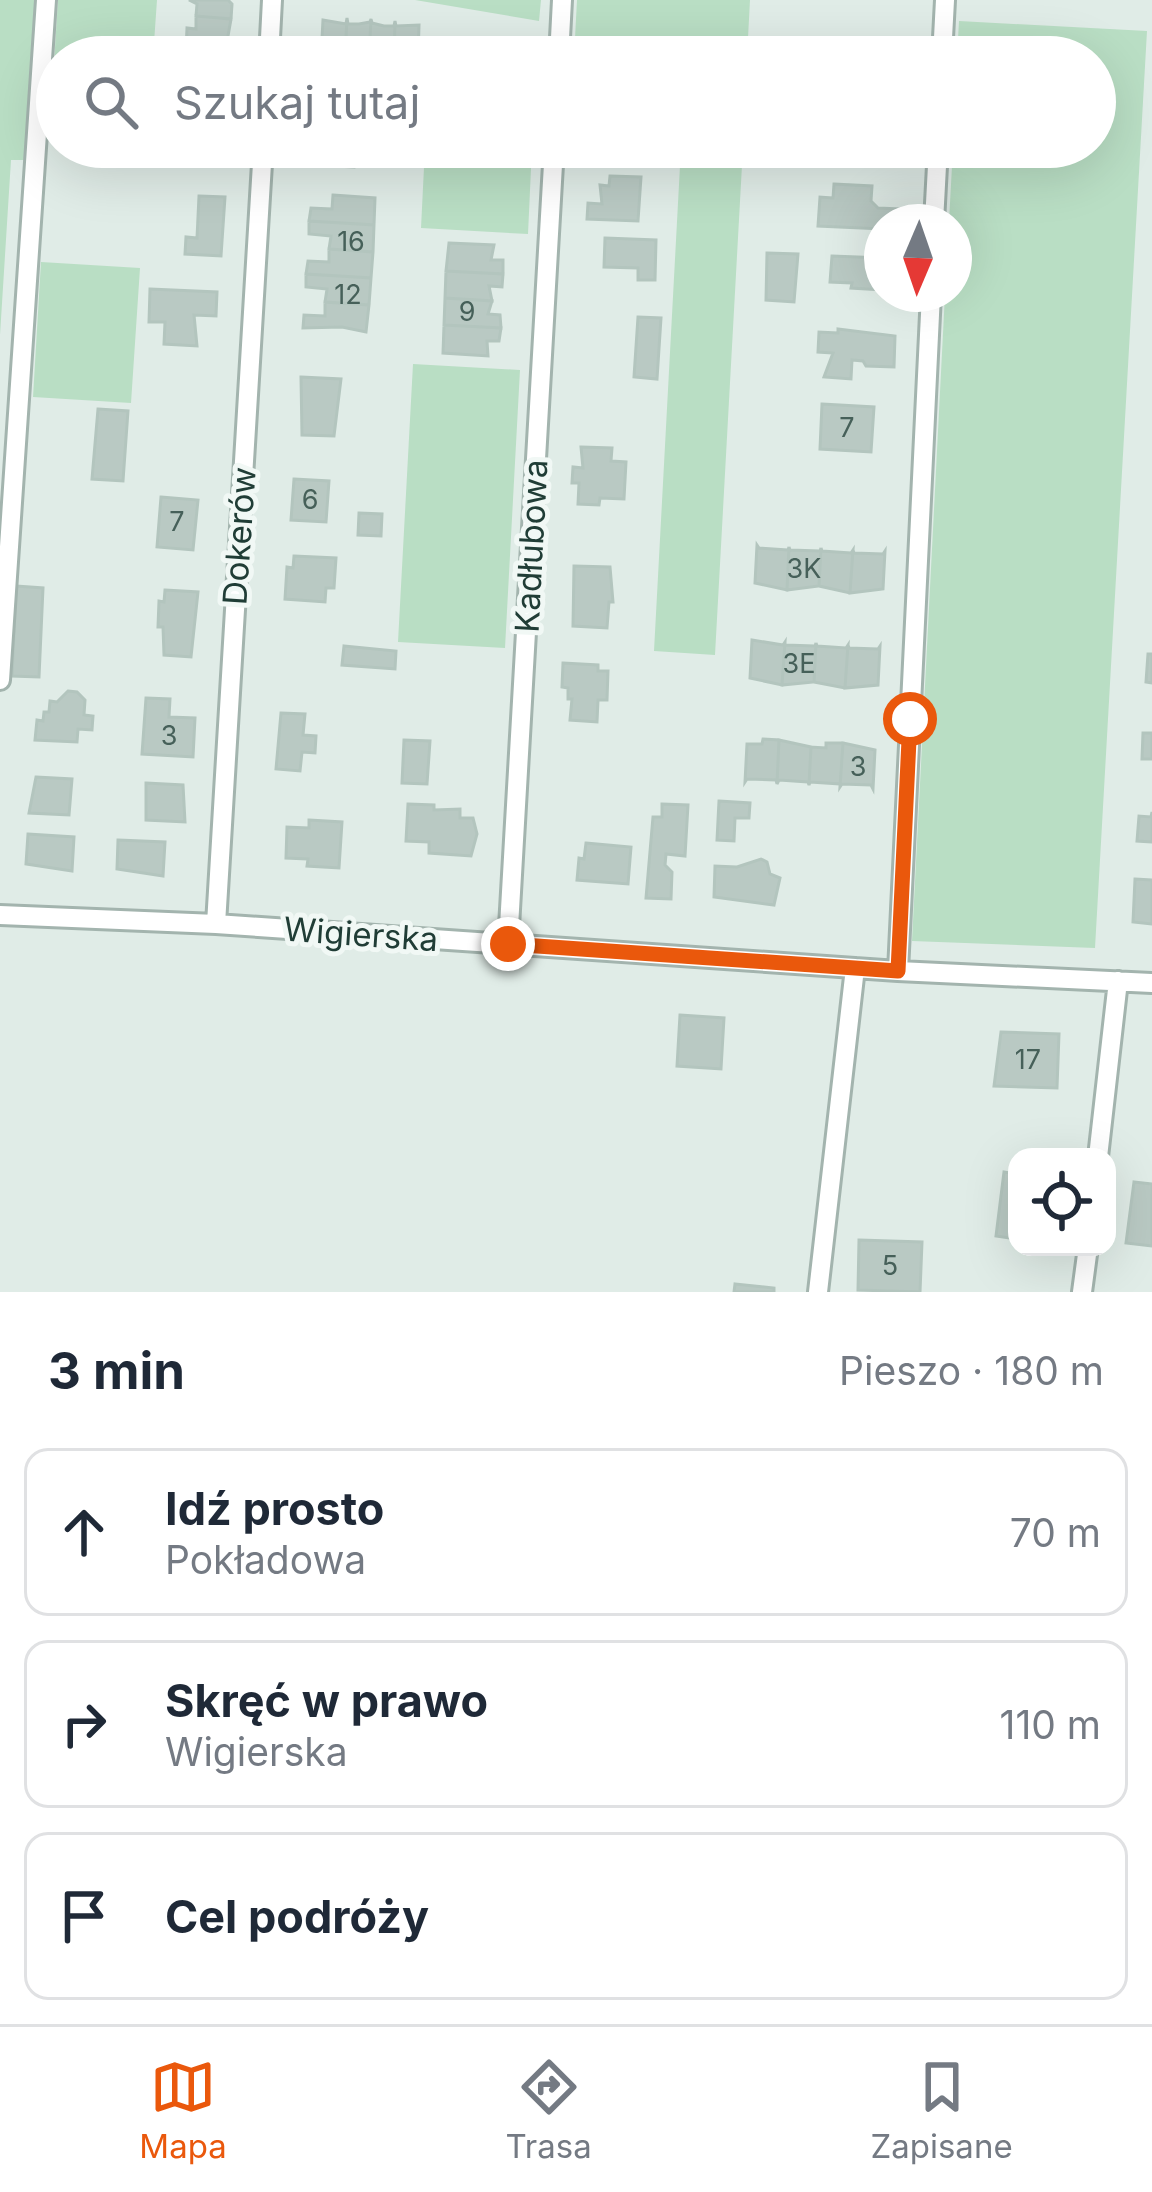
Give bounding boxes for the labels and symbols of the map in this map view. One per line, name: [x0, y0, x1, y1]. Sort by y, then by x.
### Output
north arrow: [864, 204, 972, 312]
house number: 16: [337, 225, 365, 258]
house number: 12: [334, 278, 362, 311]
house number: 9: [459, 295, 475, 328]
house number: 7: [839, 411, 855, 444]
street label: Kadłubowa: [506, 458, 556, 634]
street label: Dokerów: [214, 466, 264, 606]
house number: 6: [302, 483, 318, 516]
house number: 7: [169, 505, 185, 538]
house number: 3K: [787, 552, 821, 585]
house number: 3E: [783, 647, 815, 680]
route start: [883, 692, 937, 746]
house number: 3: [161, 719, 177, 752]
house number: 3: [850, 750, 866, 783]
street label: Wigierska: [283, 909, 439, 959]
route end: [481, 917, 535, 971]
house number: 17: [1015, 1043, 1041, 1076]
house number: 5: [882, 1249, 898, 1282]

